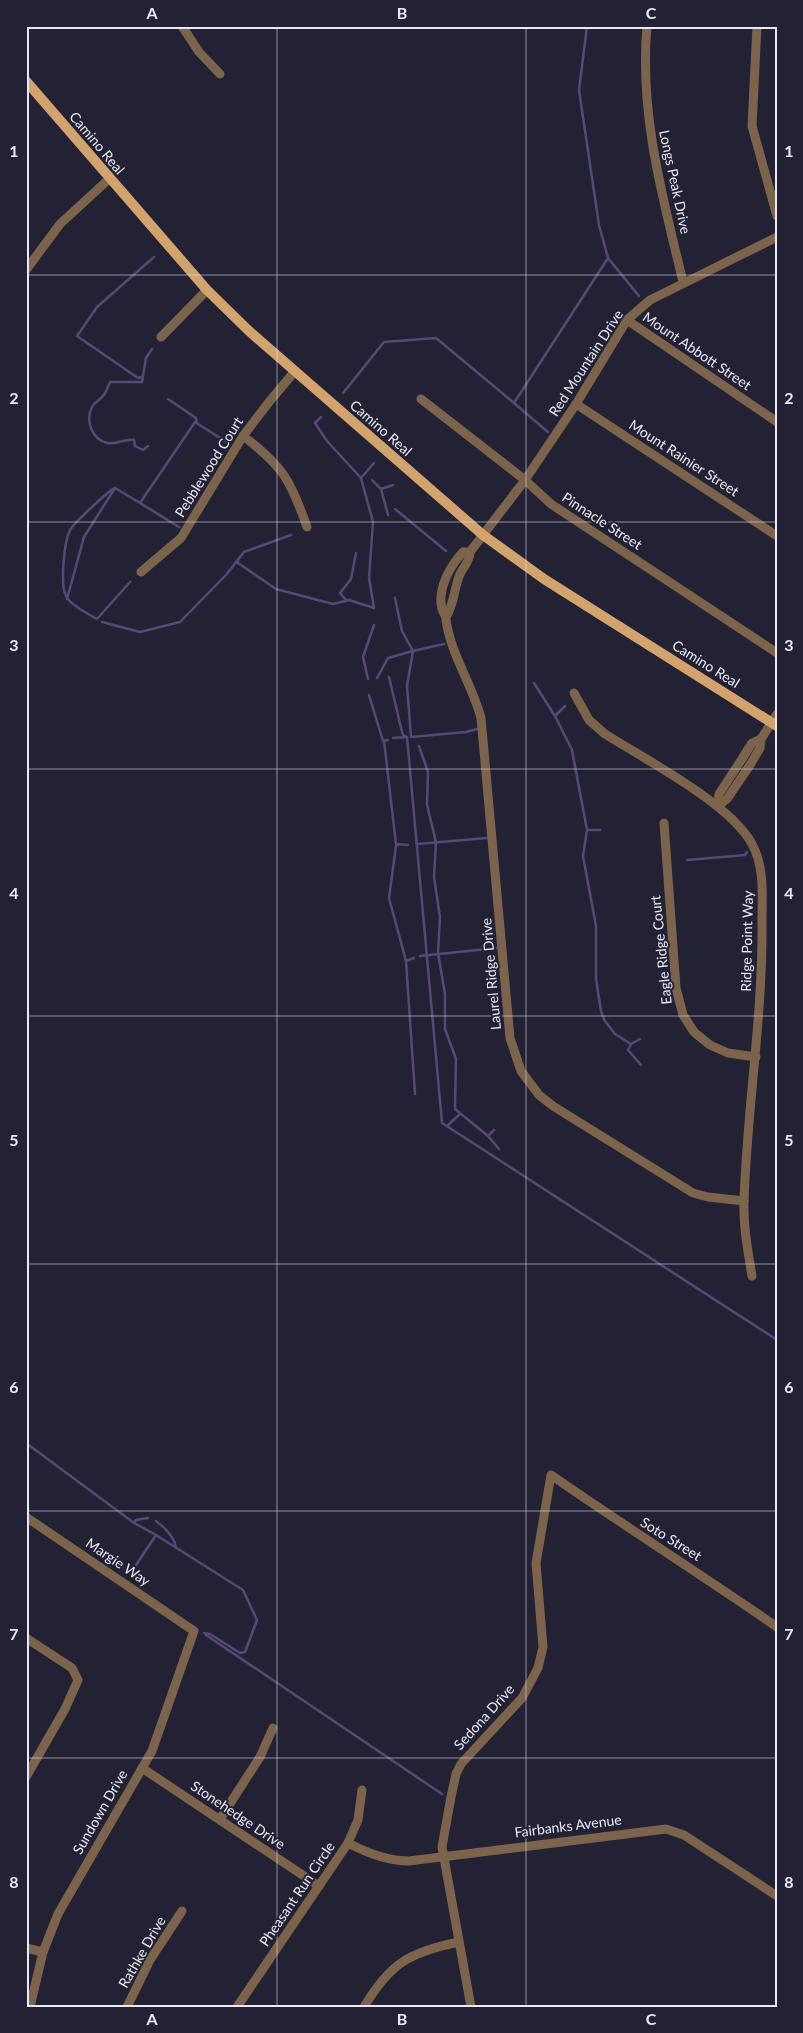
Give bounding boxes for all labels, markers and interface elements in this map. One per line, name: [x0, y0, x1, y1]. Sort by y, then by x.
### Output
text: A: [145, 3, 158, 22]
text: B: [397, 3, 407, 22]
text: C: [646, 3, 657, 22]
street label: Camino Real: [66, 108, 128, 177]
street label: Longs Peak Drive: [656, 128, 695, 235]
text: 1: [9, 141, 19, 160]
text: 1: [784, 141, 794, 160]
street label: Red Mountain Drive: [545, 306, 626, 419]
street label: Mount Abbott Street: [640, 308, 755, 393]
text: 2: [9, 388, 19, 407]
text: 2: [784, 388, 794, 407]
street label: Camino Real: [347, 396, 416, 459]
street label: Pebblewood Court: [171, 413, 246, 520]
street label: Mount Rainier Street: [626, 416, 742, 499]
street label: Pinnacle Street: [559, 488, 646, 553]
text: 3: [9, 635, 19, 654]
text: 3: [784, 635, 794, 654]
street label: Camino Real: [669, 636, 743, 691]
text: 4: [9, 883, 19, 902]
text: 4: [784, 883, 794, 902]
street label: Ridge Point Way: [737, 889, 756, 992]
street label: Eagle Ridge Court: [646, 895, 675, 1005]
street label: Laurel Ridge Drive: [477, 917, 504, 1031]
text: 5: [9, 1130, 19, 1149]
text: 5: [784, 1130, 794, 1149]
text: 6: [9, 1377, 19, 1396]
text: 6: [784, 1377, 794, 1396]
street label: Soto Street: [638, 1513, 705, 1564]
street label: Margie Way: [83, 1534, 154, 1590]
text: 7: [9, 1624, 19, 1643]
text: 7: [784, 1624, 794, 1643]
street label: Sedona Drive: [450, 1680, 518, 1753]
street label: Sundown Drive: [69, 1767, 131, 1857]
street label: Stonehedge Drive: [188, 1777, 289, 1852]
street label: Fairbanks Avenue: [514, 1811, 622, 1840]
street label: Pheasant Run Circle: [255, 1838, 338, 1949]
text: 8: [9, 1872, 19, 1891]
text: 8: [784, 1872, 794, 1891]
street label: Rathke Drive: [114, 1913, 169, 1990]
text: A: [145, 2009, 158, 2028]
text: B: [397, 2009, 407, 2028]
text: C: [646, 2009, 657, 2028]

